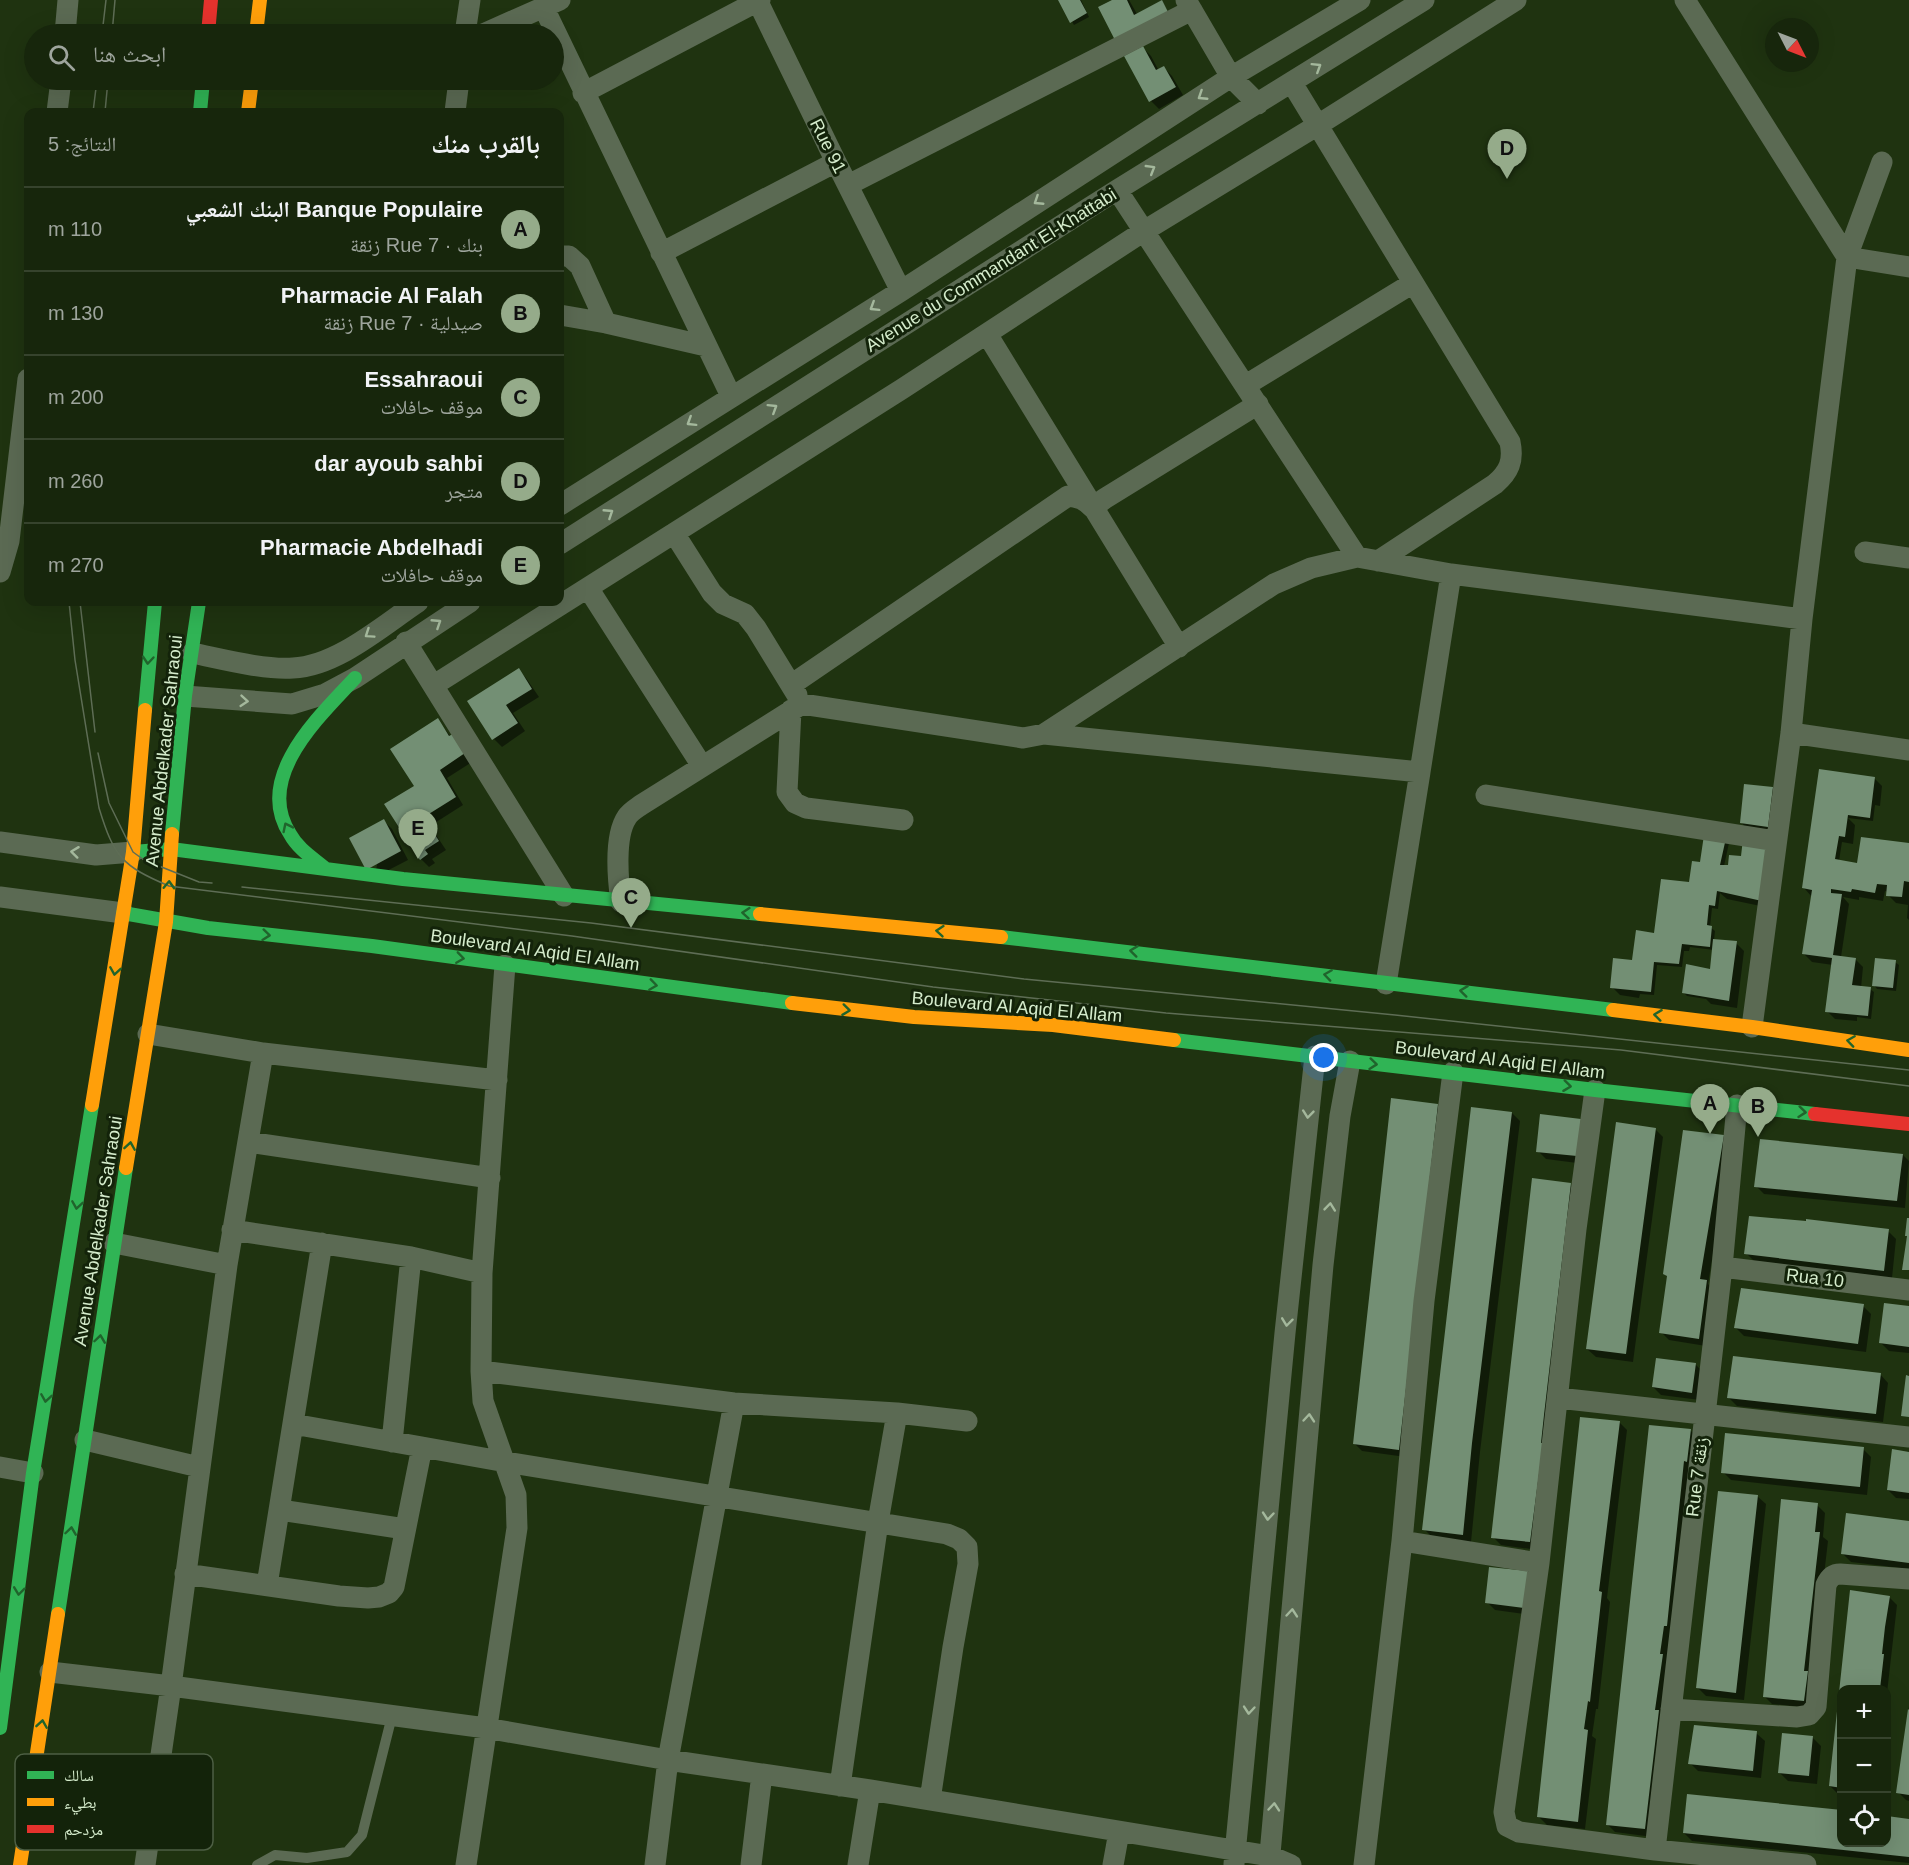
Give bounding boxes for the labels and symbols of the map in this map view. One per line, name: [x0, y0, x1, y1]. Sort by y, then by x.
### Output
north arrow: [1765, 18, 1819, 72]
one-way arrow: [1311, 63, 1321, 75]
one-way arrow: [1198, 88, 1208, 100]
street label: Rue 91: [806, 116, 850, 176]
pin: D: [1488, 130, 1526, 179]
one-way arrow: [1145, 165, 1155, 177]
street label: Avenue du Commandant El-Khattabi: [862, 184, 1120, 356]
one-way arrow: [1034, 194, 1045, 205]
one-way arrow: [870, 300, 881, 311]
one-way arrow: [766, 404, 777, 415]
one-way arrow: [687, 414, 697, 426]
one-way arrow: [603, 508, 613, 520]
one-way arrow: [431, 618, 441, 630]
one-way arrow: [365, 627, 376, 638]
street label: Avenue Abdelkader Sahraoui: [142, 634, 186, 868]
one-way arrow: [142, 655, 155, 664]
one-way arrow: [239, 694, 248, 707]
pin: E: [398, 810, 438, 859]
one-way arrow: [282, 822, 294, 833]
one-way arrow: [70, 846, 79, 859]
pin: C: [612, 878, 650, 928]
one-way arrow: [162, 881, 175, 890]
one-way arrow: [742, 907, 751, 920]
street label: Boulevard Al Aqid El Allam: [429, 925, 641, 975]
one-way arrow: [936, 925, 945, 938]
one-way arrow: [262, 928, 271, 941]
one-way arrow: [1130, 946, 1139, 958]
one-way arrow: [455, 952, 464, 964]
one-way arrow: [109, 967, 121, 976]
one-way arrow: [1323, 970, 1332, 982]
one-way arrow: [648, 978, 658, 990]
one-way arrow: [1460, 986, 1469, 998]
street label: Boulevard Al Aqid El Allam: [911, 988, 1123, 1026]
one-way arrow: [842, 1003, 851, 1016]
one-way arrow: [1653, 1010, 1662, 1022]
one-way arrow: [1846, 1036, 1856, 1048]
street label: Boulevard Al Aqid El Allam: [1394, 1037, 1606, 1083]
your location: [1309, 1043, 1338, 1072]
one-way arrow: [1368, 1057, 1378, 1069]
one-way arrow: [1562, 1080, 1571, 1092]
pin: A: [1690, 1084, 1730, 1134]
pin: B: [1738, 1088, 1778, 1137]
one-way arrow: [1798, 1105, 1807, 1118]
one-way arrow: [1302, 1110, 1315, 1119]
street label: Avenue Abdelkader Sahraoui: [70, 1114, 126, 1348]
one-way arrow: [123, 1141, 135, 1151]
one-way arrow: [71, 1200, 83, 1210]
one-way arrow: [1323, 1203, 1335, 1212]
street label: Rua 10: [1785, 1265, 1845, 1291]
one-way arrow: [1281, 1317, 1294, 1326]
one-way arrow: [93, 1334, 105, 1343]
one-way arrow: [40, 1393, 52, 1402]
one-way arrow: [1302, 1414, 1315, 1423]
street label: Rue 7 زنقة: [1682, 1436, 1712, 1518]
one-way arrow: [1262, 1511, 1275, 1520]
one-way arrow: [64, 1527, 77, 1537]
one-way arrow: [13, 1586, 26, 1595]
one-way arrow: [1285, 1608, 1298, 1617]
one-way arrow: [1243, 1705, 1256, 1714]
one-way arrow: [35, 1720, 48, 1730]
legend: [15, 1754, 213, 1850]
text: سالك: [64, 1767, 94, 1784]
text: بطيء: [64, 1794, 96, 1815]
one-way arrow: [1267, 1802, 1280, 1811]
text: مزدحم: [64, 1821, 103, 1840]

